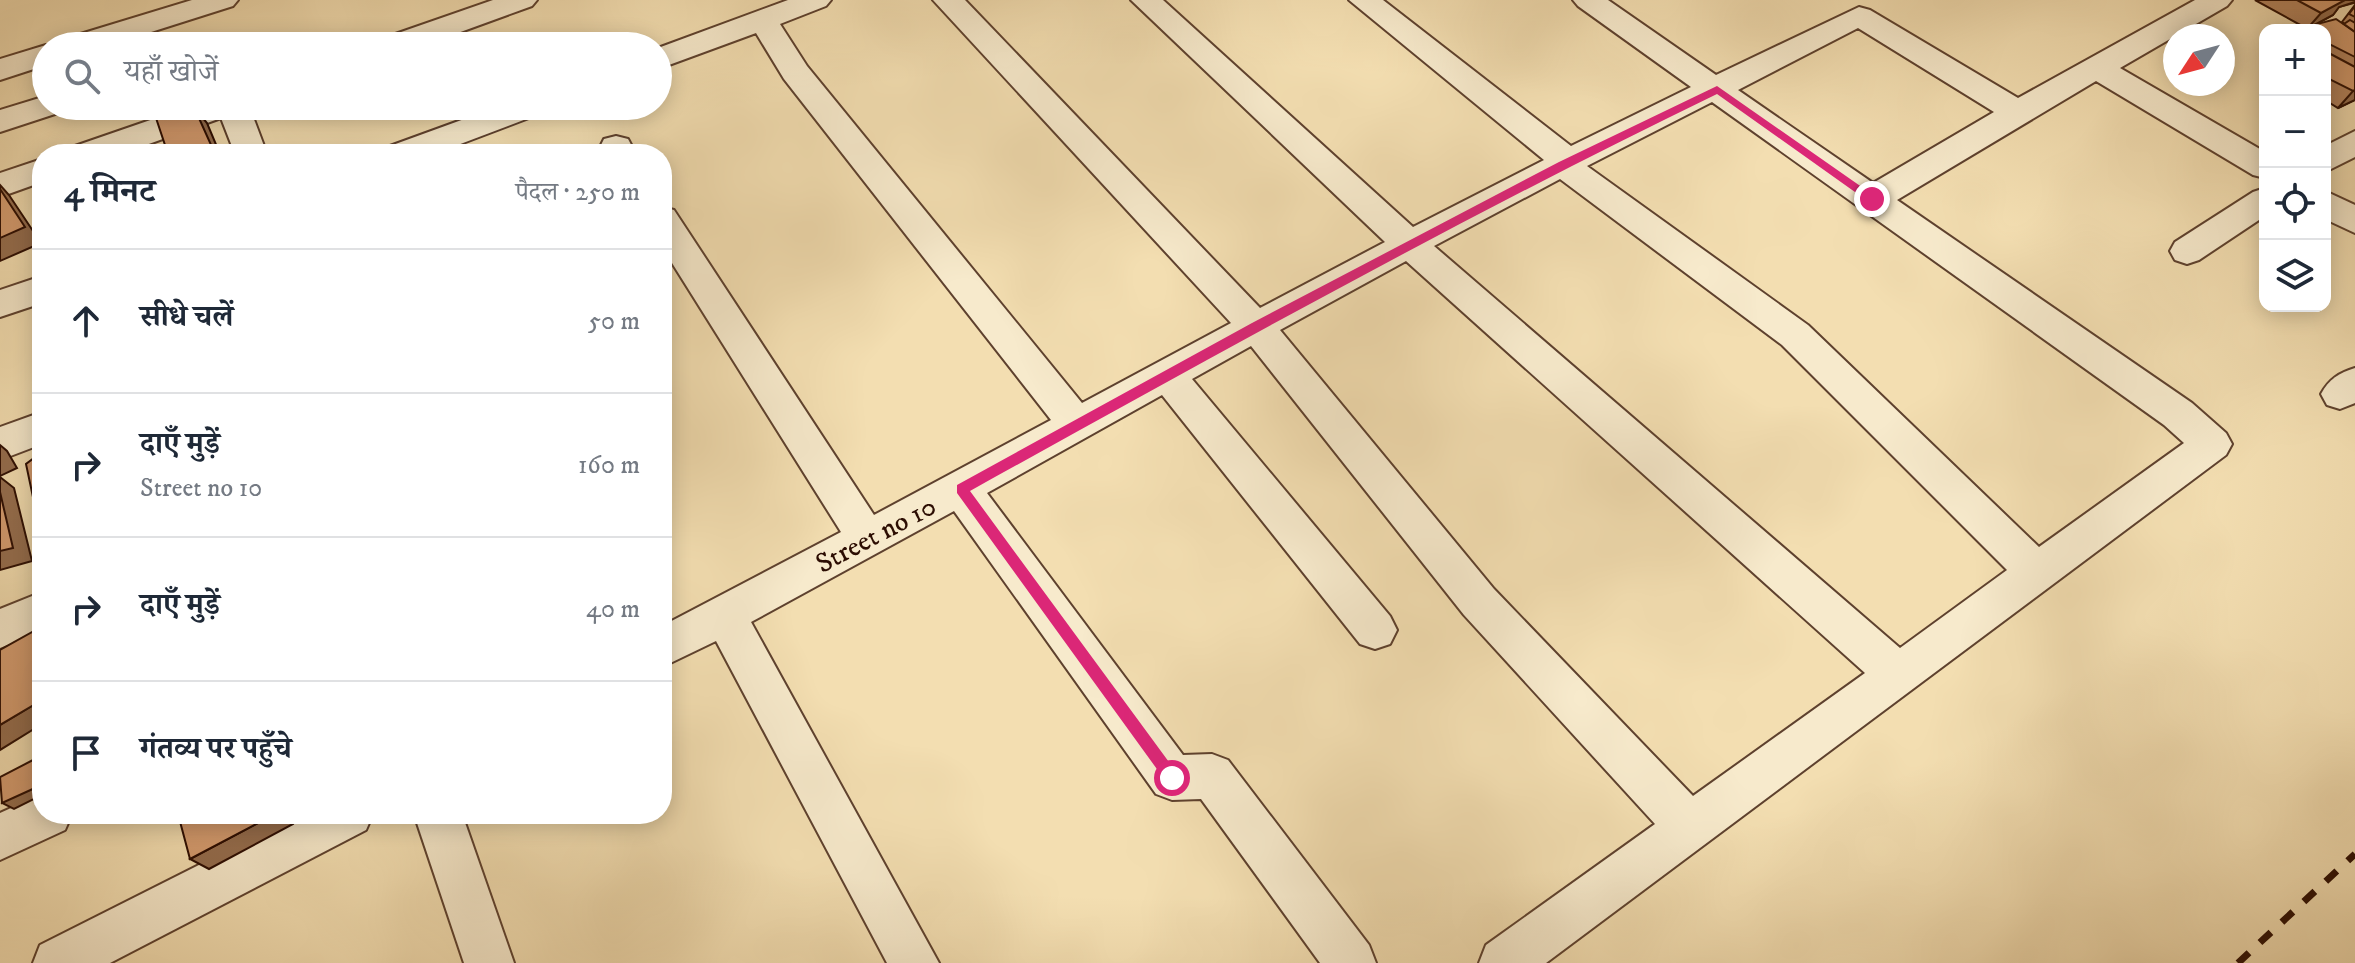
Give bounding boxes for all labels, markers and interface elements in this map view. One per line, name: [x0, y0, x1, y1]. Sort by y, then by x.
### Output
north arrow: [2163, 24, 2235, 96]
map controls: [2259, 24, 2331, 312]
button: +: [2259, 24, 2331, 96]
search box: [32, 32, 672, 120]
icon: search: [60, 54, 104, 98]
text: यहाँ खोजें: [124, 54, 218, 91]
button: −: [2259, 96, 2331, 168]
button: locate: [2259, 168, 2331, 240]
text: 4 मिनट: [64, 171, 155, 213]
text: पैदल · 250 m: [515, 176, 640, 209]
route end: [1854, 181, 1890, 217]
button: layers: [2259, 240, 2331, 312]
icon: ahead: [64, 299, 108, 343]
text: सीधे चलें: [140, 299, 233, 336]
text: 50 m: [588, 305, 640, 338]
text: दाएँ मुड़ें: [140, 426, 220, 463]
icon: right: [64, 443, 108, 487]
text: 160 m: [578, 449, 640, 482]
text: Street no 10: [140, 472, 262, 505]
street label: Street no 10: [810, 489, 942, 581]
icon: right: [64, 587, 108, 631]
text: दाएँ मुड़ें: [140, 587, 220, 624]
text: 40 m: [586, 593, 640, 626]
icon: arrive: [64, 731, 108, 775]
text: गंतव्य पर पहुँचे: [140, 731, 292, 768]
route start: [1154, 760, 1190, 796]

